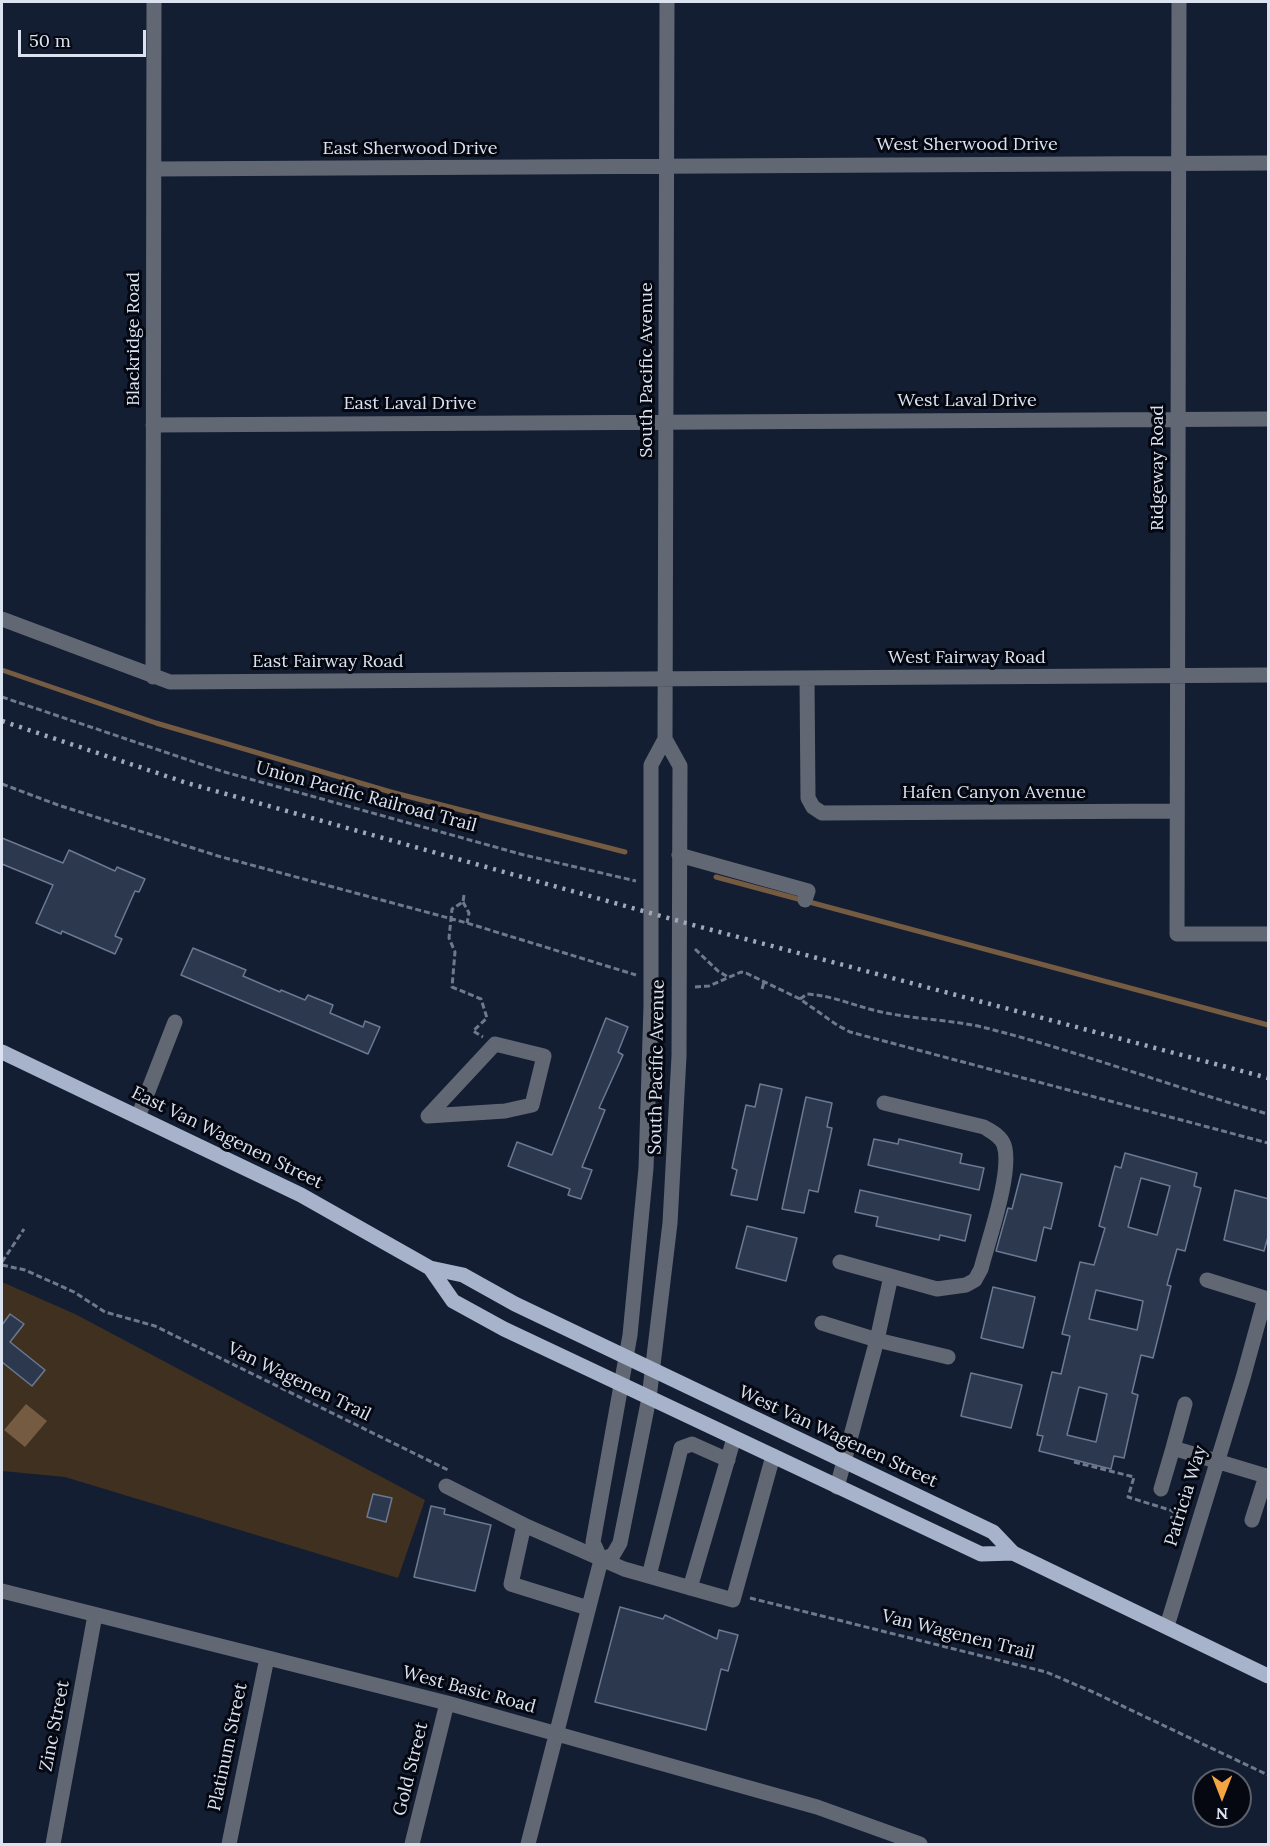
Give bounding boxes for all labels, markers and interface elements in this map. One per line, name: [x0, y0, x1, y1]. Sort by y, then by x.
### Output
scale bar: [21, 18, 148, 56]
text: 50 m: [29, 29, 71, 52]
street label: West Sherwood Drive: [876, 134, 1058, 156]
street label: East Sherwood Drive: [323, 138, 497, 160]
street label: Blackridge Road: [123, 272, 145, 406]
street label: South Pacific Avenue: [636, 282, 658, 458]
street label: West Laval Drive: [897, 390, 1037, 412]
street label: East Laval Drive: [343, 393, 477, 415]
street label: Ridgeway Road: [1147, 405, 1169, 531]
street label: West Fairway Road: [888, 647, 1046, 669]
street label: East Fairway Road: [252, 651, 404, 673]
street label: Union Pacific Railroad Trail: [253, 757, 479, 837]
street label: Hafen Canyon Avenue: [902, 782, 1086, 804]
street label: South Pacific Avenue: [645, 979, 669, 1155]
street label: East Van Wagenen Street: [128, 1082, 326, 1194]
street label: Van Wagenen Trail: [224, 1338, 374, 1426]
street label: West Van Wagenen Street: [735, 1381, 941, 1493]
street label: Patricia Way: [1160, 1443, 1212, 1549]
street label: Van Wagenen Trail: [879, 1606, 1037, 1664]
street label: West Basic Road: [400, 1662, 538, 1718]
street label: Zinc Street: [36, 1679, 74, 1773]
street label: Platinum Street: [204, 1681, 252, 1813]
street label: Gold Street: [389, 1720, 433, 1818]
north arrow: [1192, 1768, 1252, 1828]
text: N: [1216, 1804, 1228, 1824]

